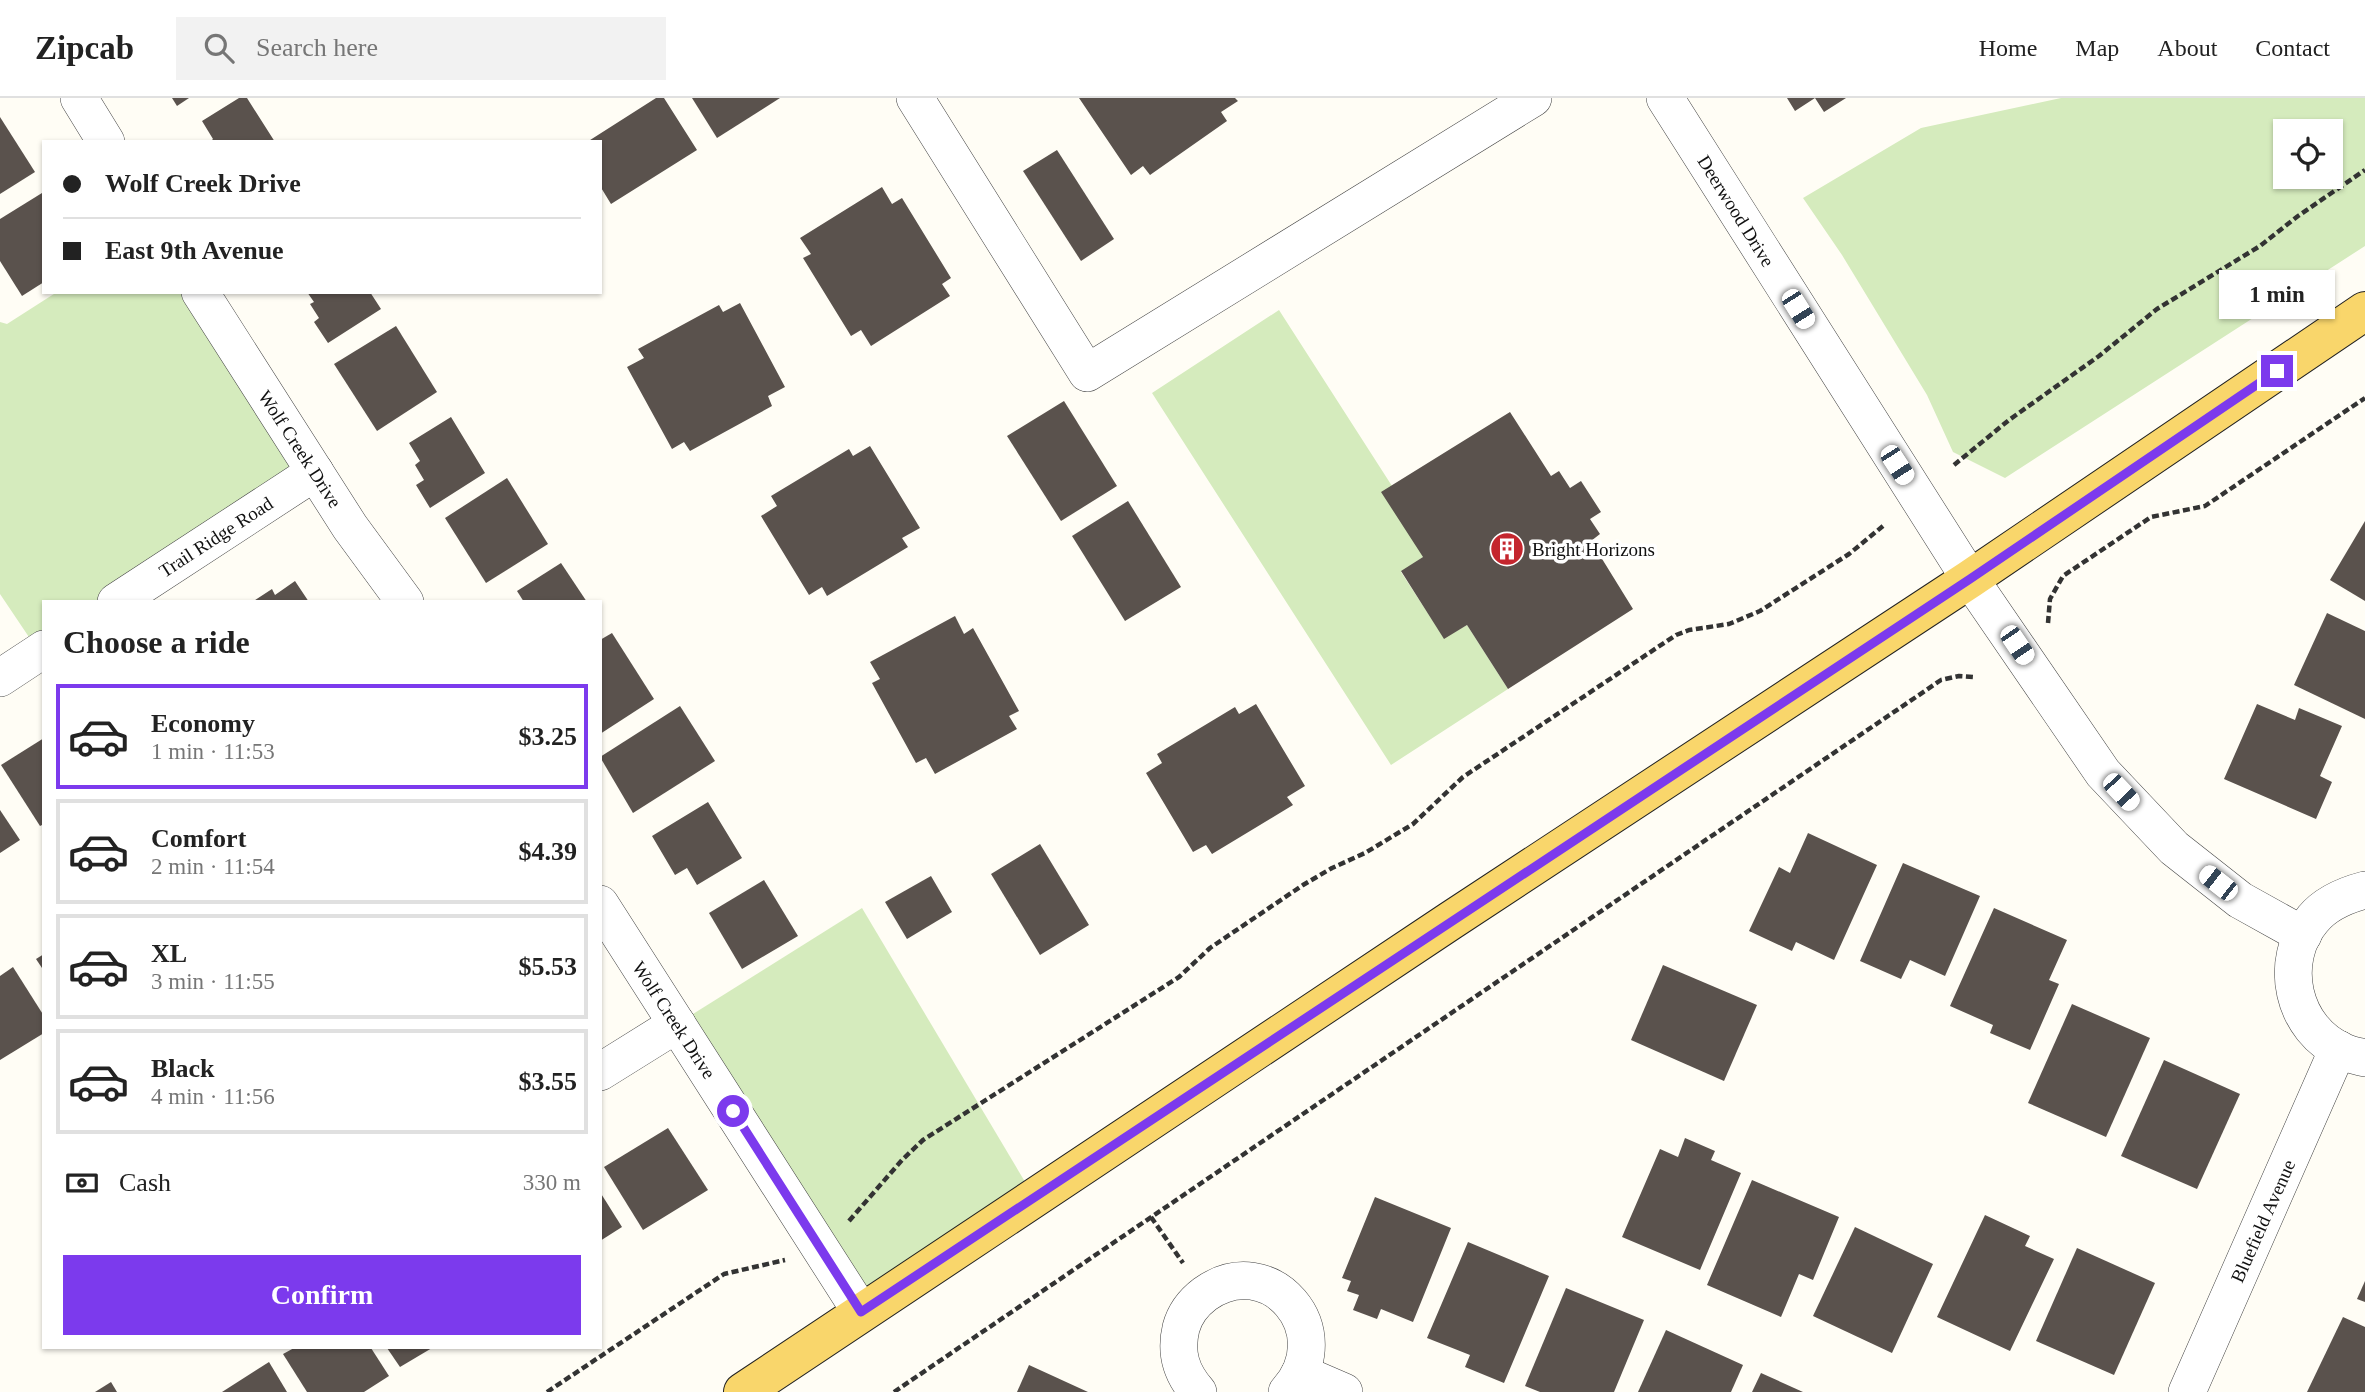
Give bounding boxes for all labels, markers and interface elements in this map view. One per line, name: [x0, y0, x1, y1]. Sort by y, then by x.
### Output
search box: [176, 17, 666, 80]
icon: search: [200, 29, 238, 67]
text: Zipcab: [35, 30, 134, 66]
text: Search here: [256, 33, 378, 62]
text: Home: [1979, 35, 2037, 61]
text: Map: [2075, 35, 2119, 61]
text: About: [2157, 35, 2217, 61]
text: Contact: [2255, 35, 2330, 61]
map controls: [2273, 119, 2343, 189]
button: locate: [2273, 119, 2343, 189]
street label: Deerwood Drive: [1693, 152, 1779, 270]
text: Wolf Creek Drive: [105, 169, 301, 198]
text: East 9th Avenue: [105, 236, 284, 265]
callout: 1 min: [2219, 270, 2335, 318]
text: 1 min: [2249, 282, 2305, 307]
car: [1778, 286, 1819, 332]
route end: [2261, 355, 2293, 387]
street label: Wolf Creek Drive: [254, 386, 346, 512]
car: [1877, 442, 1918, 488]
street label: Trail Ridge Road: [155, 492, 277, 582]
building icon: Bright Horizons: [1488, 530, 1526, 568]
place label: Bright Horizons: [1532, 539, 1655, 560]
car: [1997, 622, 2038, 668]
text: Choose a ride: [63, 624, 250, 660]
icon: car: [67, 705, 130, 768]
text: Economy: [151, 709, 255, 738]
text: $3.25: [519, 722, 577, 751]
text: 1 min · 11:53: [151, 739, 275, 764]
car: [2099, 769, 2144, 815]
icon: car: [67, 820, 130, 883]
text: Comfort: [151, 824, 246, 853]
text: $4.39: [519, 837, 577, 866]
text: 2 min · 11:54: [151, 854, 275, 879]
car: [2195, 862, 2242, 904]
icon: car: [67, 935, 130, 998]
text: XL: [151, 939, 187, 968]
text: $5.53: [519, 952, 577, 981]
street label: Wolf Creek Drive: [628, 957, 720, 1083]
text: 3 min · 11:55: [151, 969, 275, 994]
icon: car: [67, 1050, 130, 1113]
text: Black: [151, 1054, 215, 1083]
text: $3.55: [519, 1067, 577, 1096]
text: 4 min · 11:56: [151, 1084, 275, 1109]
route start: [717, 1095, 749, 1127]
street label: Bluefield Avenue: [2227, 1156, 2299, 1286]
icon: cash: [63, 1164, 101, 1202]
text: Cash: [119, 1168, 171, 1197]
text: 330 m: [523, 1170, 581, 1195]
button: Confirm: [63, 1255, 581, 1335]

